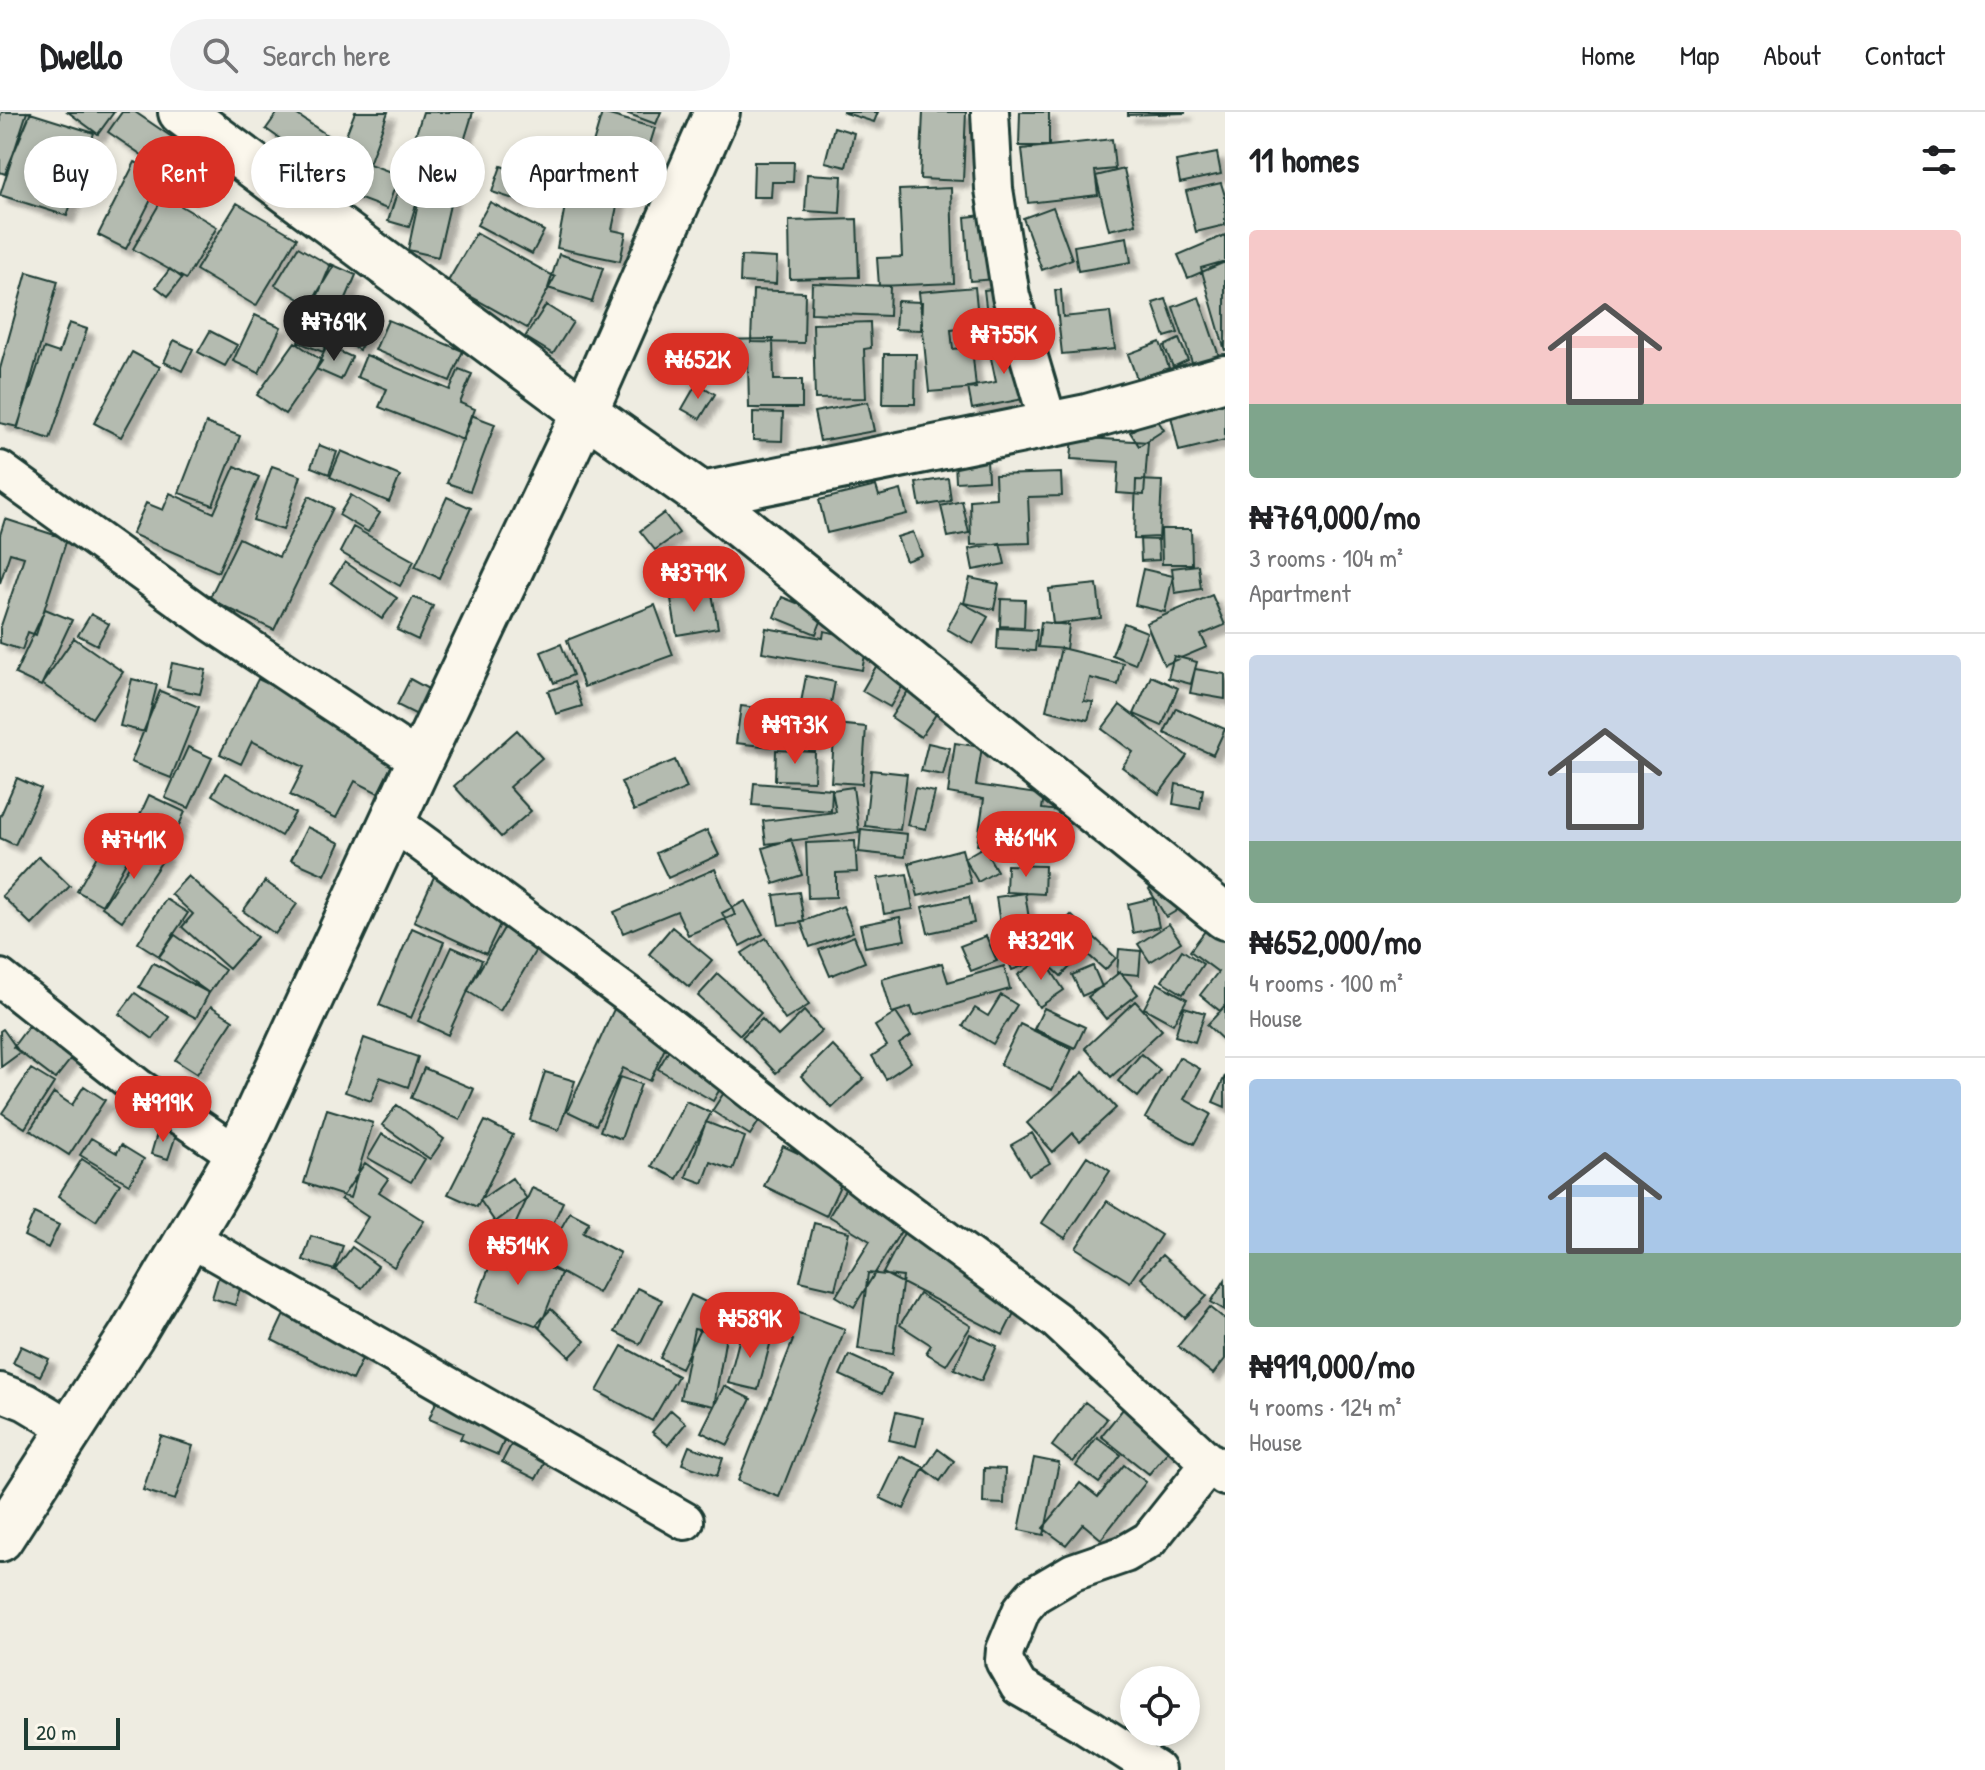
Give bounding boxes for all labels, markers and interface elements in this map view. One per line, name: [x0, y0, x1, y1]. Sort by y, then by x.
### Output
search box: [170, 19, 730, 91]
text: Dwello: [40, 29, 122, 81]
icon: search: [198, 33, 242, 77]
text: Search here: [262, 35, 391, 75]
text: Home: [1581, 36, 1636, 74]
text: Map: [1680, 36, 1719, 74]
text: About: [1763, 36, 1821, 74]
text: Contact: [1865, 36, 1945, 74]
chip: Buy: [24, 136, 117, 208]
chip: Rent: [133, 136, 235, 208]
chip: Filters: [251, 136, 374, 208]
chip: New: [390, 136, 485, 208]
chip: Apartment: [501, 136, 667, 208]
text: 11 homes: [1249, 137, 1359, 183]
icon: filters: [1917, 138, 1961, 182]
icon: home: [1533, 282, 1677, 426]
pin: ₦769K: [278, 295, 390, 363]
text: ₦769K: [301, 303, 367, 338]
pin: ₦755K: [948, 308, 1060, 376]
text: ₦755K: [970, 316, 1038, 351]
pin: ₦652K: [642, 333, 754, 401]
text: ₦652K: [665, 341, 731, 376]
text: ₦769,000/mo: [1249, 494, 1420, 540]
text: 3 rooms · 104 m²: [1249, 540, 1403, 575]
pin: ₦379K: [638, 546, 750, 614]
text: ₦379K: [661, 554, 727, 589]
text: Apartment: [1249, 575, 1351, 610]
pin: ₦973K: [739, 698, 851, 766]
text: ₦973K: [762, 706, 828, 741]
icon: home: [1533, 707, 1677, 851]
pin: ₦614K: [970, 811, 1082, 879]
pin: ₦741K: [78, 813, 190, 881]
text: ₦614K: [995, 819, 1057, 854]
text: ₦741K: [102, 821, 166, 856]
pin: ₦329K: [985, 914, 1097, 982]
text: ₦652,000/mo: [1249, 919, 1421, 965]
text: ₦329K: [1008, 922, 1074, 957]
text: 4 rooms · 100 m²: [1249, 965, 1403, 1000]
text: House: [1249, 1000, 1302, 1035]
pin: ₦919K: [107, 1076, 219, 1144]
text: ₦919K: [133, 1084, 193, 1119]
icon: home: [1533, 1131, 1677, 1275]
pin: ₦514K: [462, 1219, 574, 1287]
text: ₦514K: [487, 1227, 549, 1262]
pin: ₦589K: [694, 1292, 806, 1360]
text: ₦589K: [718, 1300, 782, 1335]
text: ₦919,000/mo: [1249, 1343, 1415, 1389]
text: 4 rooms · 124 m²: [1249, 1389, 1402, 1424]
text: House: [1249, 1424, 1302, 1459]
map controls: [1120, 1666, 1200, 1746]
button: locate: [1120, 1666, 1200, 1746]
scale bar: [24, 1714, 120, 1750]
text: 20 m: [36, 1717, 76, 1747]

